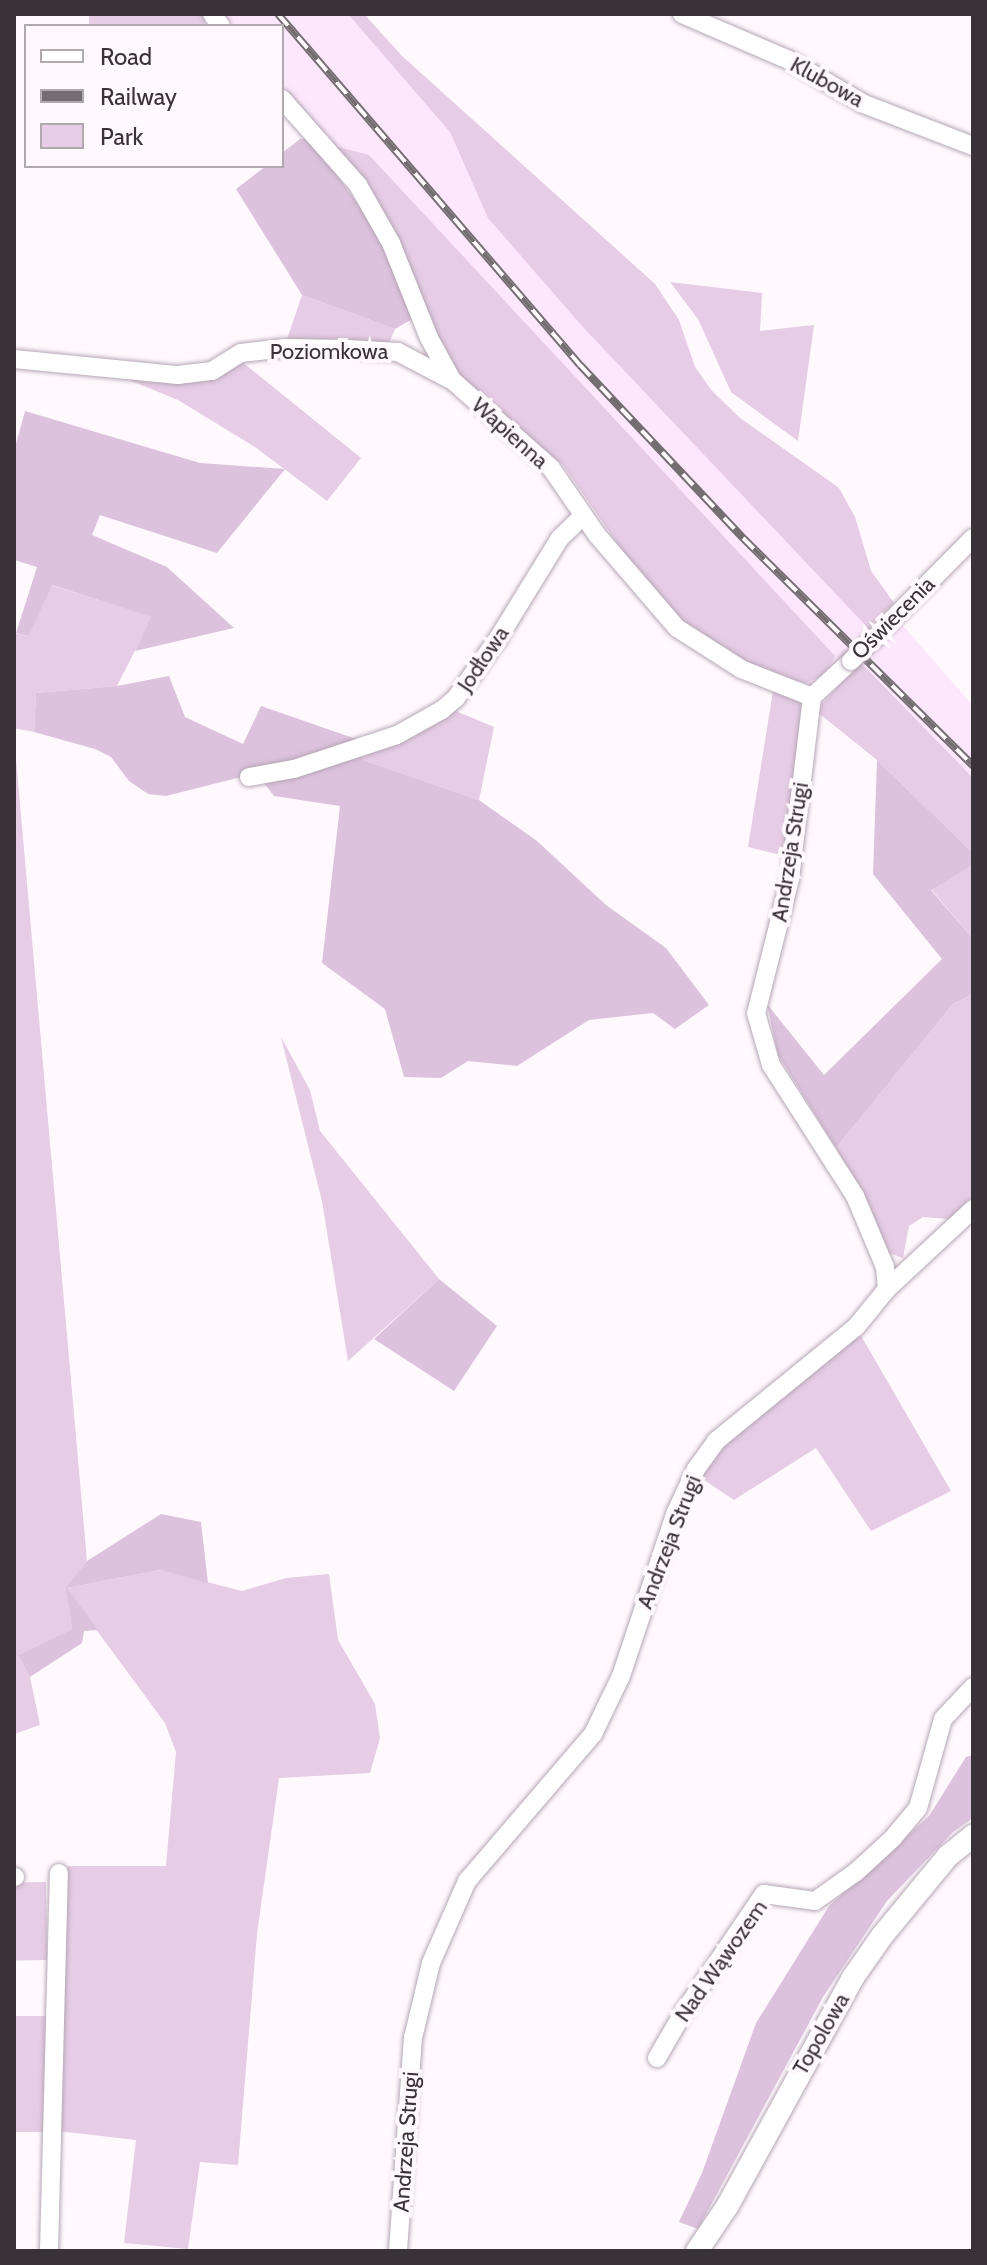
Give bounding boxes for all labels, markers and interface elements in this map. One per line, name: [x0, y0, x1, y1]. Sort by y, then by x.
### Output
legend: [24, 24, 284, 168]
text: Road: [100, 42, 152, 71]
street label: Klubowa: [786, 51, 868, 113]
text: Railway: [100, 82, 177, 111]
text: Park: [100, 122, 143, 151]
street label: Poziomkowa: [270, 339, 388, 365]
street label: Wapienna: [466, 392, 554, 474]
street label: Oświecenia: [846, 571, 940, 665]
street label: Jodłowa: [452, 621, 514, 697]
street label: Andrzeja Strugi: [766, 780, 814, 924]
street label: Andrzeja Strugi: [631, 1471, 707, 1613]
street label: Nad Wąwozem: [669, 1895, 773, 2027]
street label: Topolowa: [787, 1988, 855, 2080]
street label: Andrzeja Strugi: [388, 2071, 424, 2213]

